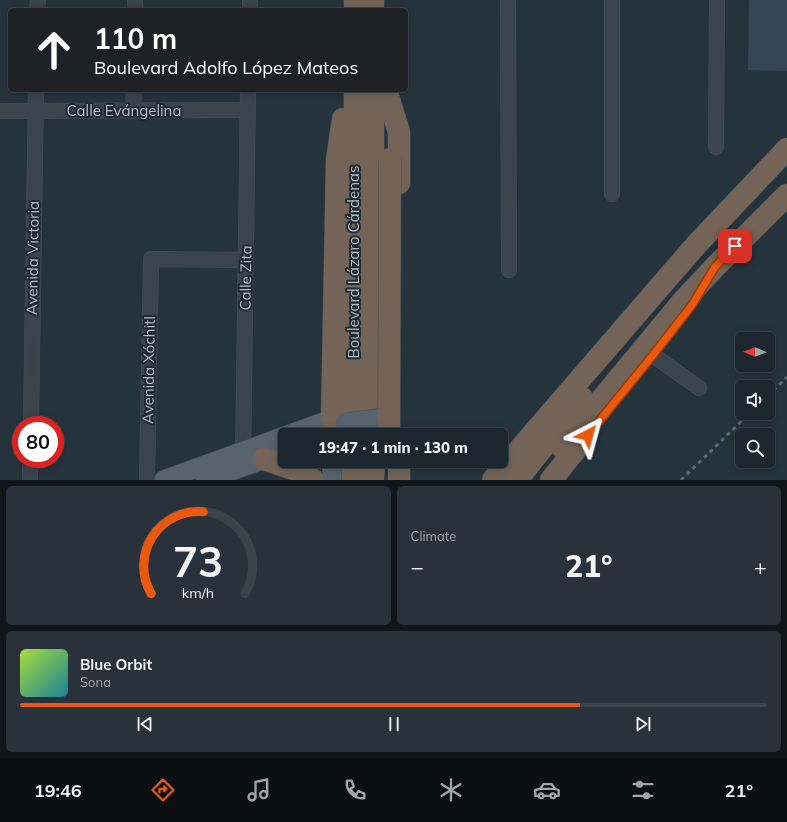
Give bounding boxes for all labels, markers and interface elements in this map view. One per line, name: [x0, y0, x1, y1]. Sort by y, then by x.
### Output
text: 110 m: [94, 21, 177, 56]
icon: ahead: [28, 24, 80, 76]
text: Boulevard Adolfo López Mateos: [94, 56, 358, 79]
street label: Calle Evángelina: [67, 101, 181, 120]
street label: Boulevard Lázaro Cárdenas: [344, 166, 363, 358]
street label: Avenida Victoria: [22, 201, 43, 315]
pin: [718, 229, 752, 263]
icon: arrive: [724, 235, 746, 257]
street label: Calle Zita: [235, 245, 256, 311]
street label: Avenida Xóchitl: [138, 316, 159, 424]
north arrow: [735, 332, 775, 372]
map controls: [735, 332, 775, 468]
button: sound: [735, 380, 775, 420]
position arrow: [567, 414, 609, 456]
speed limit sign: 80: [12, 416, 64, 468]
button: search: [735, 428, 775, 468]
text: 19:47 · 1 min · 130 m: [318, 438, 468, 457]
text: Climate: [411, 528, 456, 544]
text: 73: [173, 534, 223, 586]
text: 21°: [565, 547, 613, 585]
text: −: [411, 553, 424, 581]
text: +: [754, 553, 767, 581]
text: km/h: [182, 583, 214, 601]
text: Blue Orbit: [80, 655, 152, 674]
text: Sona: [80, 674, 111, 690]
icon: previous: [134, 713, 156, 735]
icon: pause: [383, 713, 405, 735]
icon: next: [632, 713, 654, 735]
icon: directions: [149, 776, 177, 804]
icon: music: [245, 776, 273, 804]
icon: phone: [341, 776, 369, 804]
icon: climate: [437, 776, 465, 804]
icon: car: [533, 776, 561, 804]
icon: filters: [629, 776, 657, 804]
text: 19:46: [34, 779, 82, 802]
text: 21°: [725, 779, 753, 802]

